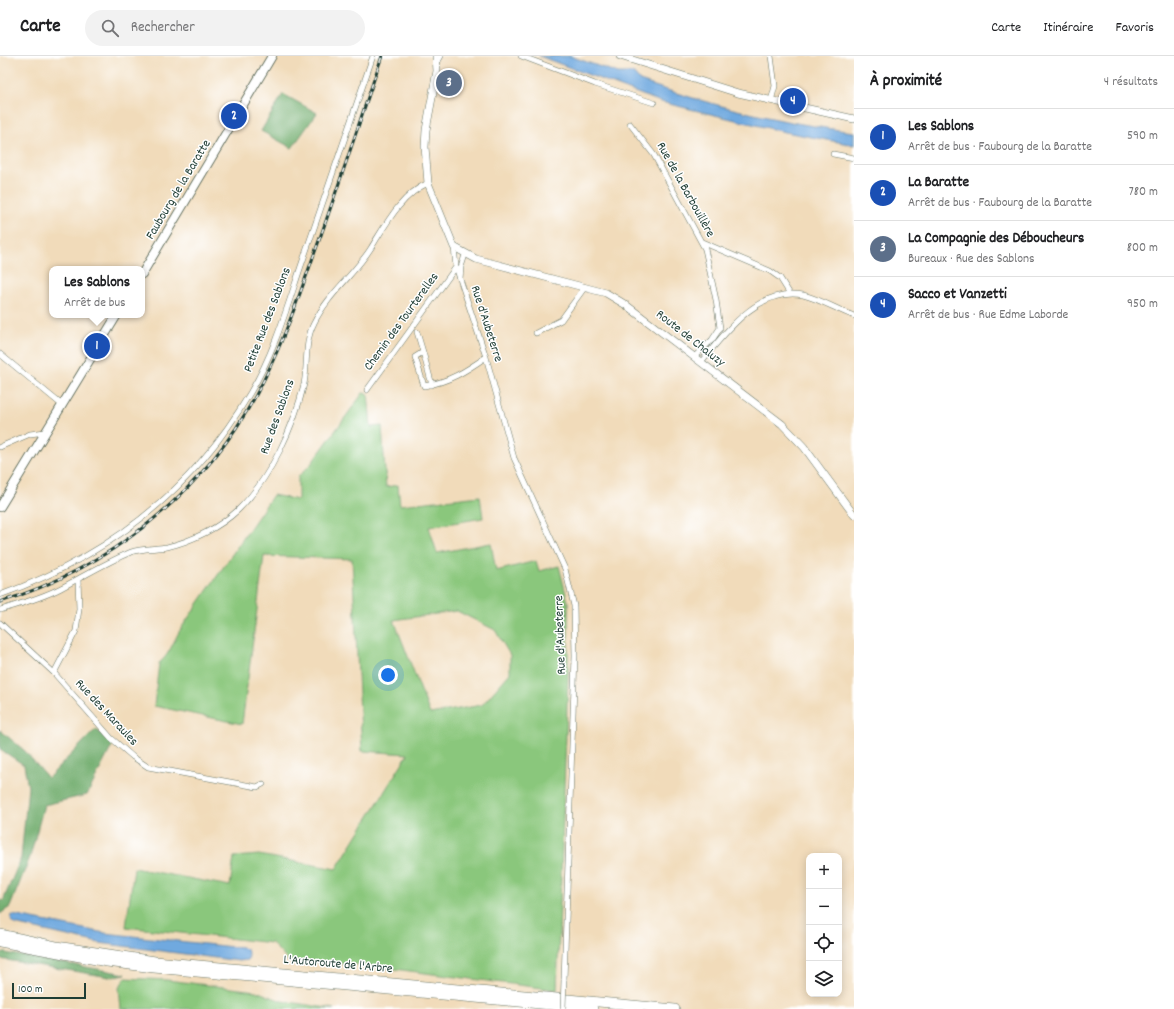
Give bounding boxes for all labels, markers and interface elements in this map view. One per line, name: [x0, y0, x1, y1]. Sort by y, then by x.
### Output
search box: [85, 10, 365, 46]
text: Carte: [20, 14, 61, 41]
icon: search: [99, 17, 121, 39]
text: Rechercher: [131, 17, 195, 39]
text: Carte: [991, 18, 1021, 38]
text: Itinéraire: [1043, 18, 1093, 38]
text: Favoris: [1115, 18, 1154, 38]
pin: 3: [436, 68, 462, 98]
text: À proximité: [870, 70, 942, 94]
text: 4 résultats: [1104, 73, 1158, 92]
pin: 4: [780, 86, 806, 116]
pin: 2: [221, 101, 247, 131]
text: Les Sablons: [908, 116, 974, 138]
text: 1: [882, 127, 884, 146]
text: 590 m: [1127, 127, 1158, 146]
street label: Faubourg de la Baratte: [142, 136, 217, 244]
text: Arrêt de bus · Faubourg de la Baratte: [908, 138, 1092, 157]
street label: Rue de la Barbouillère: [651, 139, 719, 241]
text: La Baratte: [908, 172, 969, 194]
text: 2: [880, 183, 886, 202]
text: 780 m: [1129, 183, 1158, 202]
text: Arrêt de bus · Faubourg de la Baratte: [908, 194, 1092, 213]
text: La Compagnie des Déboucheurs: [908, 228, 1084, 250]
text: 3: [880, 239, 886, 258]
text: 800 m: [1127, 239, 1158, 258]
text: Bureaux · Rue des Sablons: [908, 250, 1034, 269]
street label: Petite Rue des Sablons: [239, 265, 297, 375]
popup: [49, 266, 145, 318]
street label: Chemin des Tourterelles: [360, 269, 444, 375]
text: Les Sablons: [64, 272, 130, 294]
street label: Rue d'Aubeterre: [465, 283, 507, 365]
text: Sacco et Vanzetti: [908, 284, 1007, 306]
text: Arrêt de bus: [64, 294, 126, 313]
text: 4: [880, 295, 886, 314]
text: 950 m: [1127, 295, 1158, 314]
street label: Route de Chaluzy: [651, 306, 729, 373]
text: Arrêt de bus · Rue Edme Laborde: [908, 306, 1068, 325]
pin: 1: [84, 331, 110, 361]
street label: Rue des Sablons: [256, 377, 300, 457]
street label: Rue d'Aubeterre: [550, 595, 572, 675]
your location: [378, 665, 398, 685]
street label: Rue des Maraules: [70, 675, 142, 751]
map controls: [806, 853, 842, 997]
button: +: [806, 853, 842, 889]
button: −: [806, 889, 842, 925]
button: locate: [806, 925, 842, 961]
street label: L'Autoroute de l'Arbre: [283, 951, 394, 979]
button: layers: [806, 961, 842, 997]
scale bar: [12, 981, 86, 1000]
text: 100 m: [18, 982, 42, 998]

